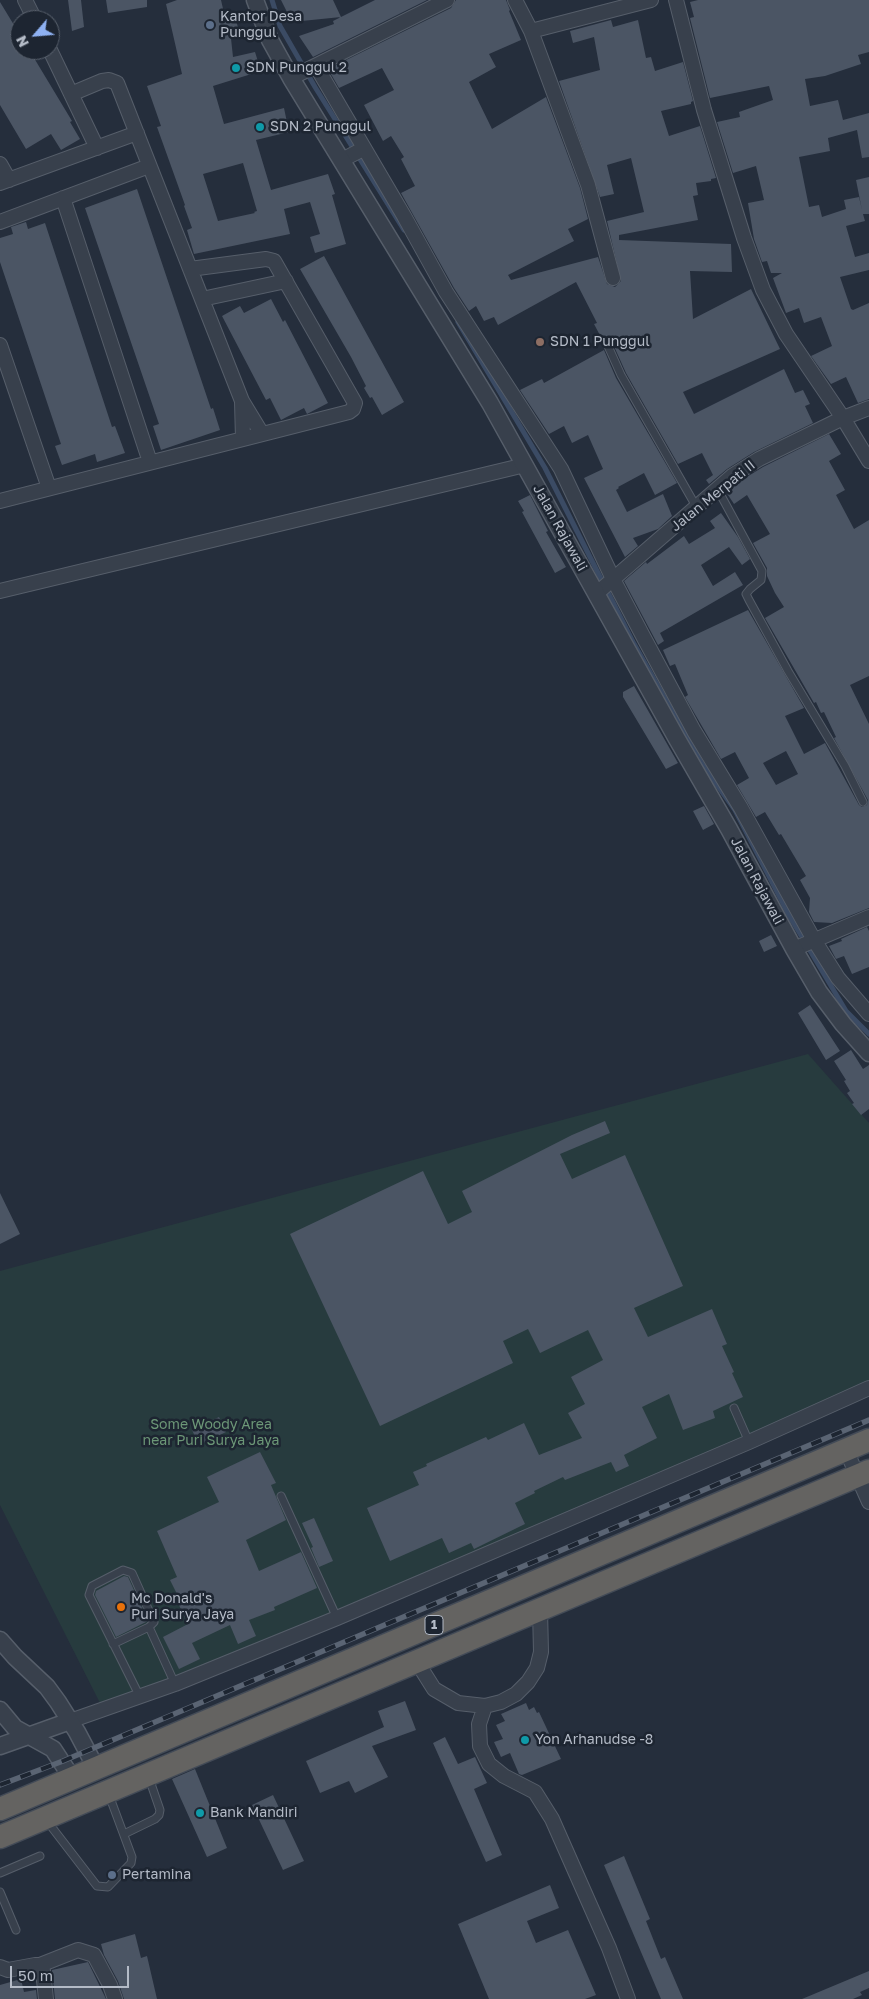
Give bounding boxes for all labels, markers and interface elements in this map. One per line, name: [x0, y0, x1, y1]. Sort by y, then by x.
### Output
place label: Kantor Desa Punggul: [220, 9, 302, 41]
north arrow: [10, 10, 60, 60]
marker: Kantor Desa Punggul: [204, 19, 216, 31]
text: N: [12, 33, 32, 50]
place label: SDN Punggul 2: [246, 60, 347, 76]
marker: SDN Punggul 2: [230, 62, 242, 74]
place label: SDN 2 Punggul: [270, 119, 371, 135]
marker: SDN 2 Punggul: [254, 121, 266, 133]
place label: SDN 1 Punggul: [550, 334, 650, 350]
marker: SDN 1 Punggul: [534, 336, 546, 348]
street label: Jalan Merpati II: [667, 457, 759, 535]
street label: Jalan Rajawali: [529, 482, 591, 574]
street label: Jalan Rajawali: [727, 835, 787, 927]
park label: Some Woody Area near Puri Surya Jaya: [143, 1417, 279, 1450]
place label: Mc Donald's Puri Surya Jaya: [131, 1591, 234, 1624]
marker: Mc Donald's Puri Surya Jaya: [115, 1601, 127, 1613]
road number: 1: [425, 1616, 443, 1634]
place label: Yon Arhanudse -8: [535, 1732, 653, 1748]
marker: Yon Arhanudse -8: [519, 1734, 531, 1746]
place label: Bank Mandiri: [210, 1805, 297, 1821]
marker: Bank Mandiri: [194, 1807, 206, 1819]
place label: Pertamina: [122, 1867, 191, 1883]
marker: Pertamina: [106, 1869, 118, 1881]
scale bar: [12, 1956, 131, 1988]
text: 50 m: [18, 1966, 53, 1984]

